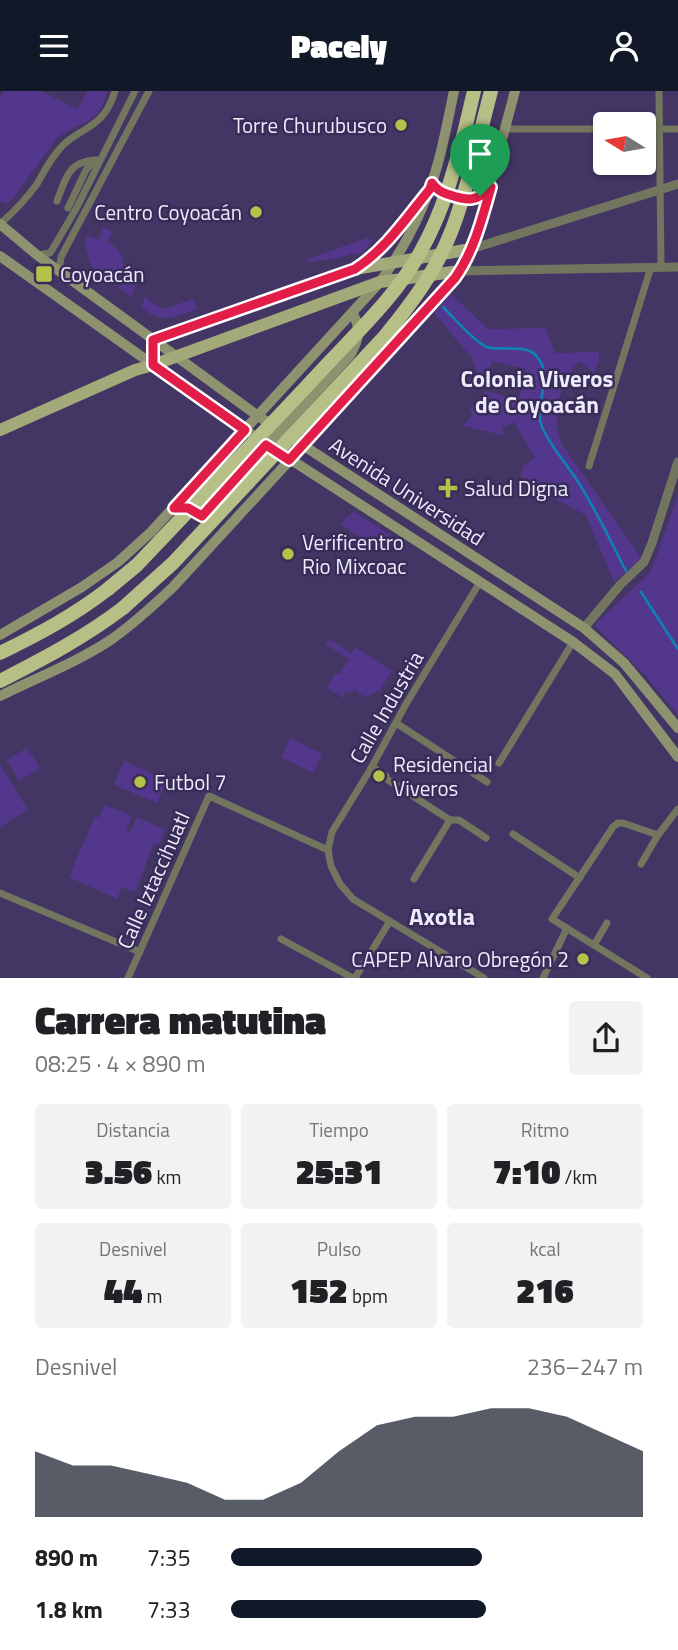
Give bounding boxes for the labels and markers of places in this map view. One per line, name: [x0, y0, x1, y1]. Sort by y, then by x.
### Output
place label: Torre Churubusco: [233, 109, 387, 141]
marker: Torre Churubusco: [393, 117, 409, 133]
pin: [450, 124, 510, 196]
place label: Centro Coyoacán: [94, 196, 242, 228]
marker: Centro Coyoacán: [248, 204, 264, 220]
place label: Coyoacán: [60, 258, 145, 290]
marker: Coyoacán: [34, 264, 54, 284]
place label: Salud Digna: [464, 472, 569, 504]
marker: Salud Digna: [438, 478, 458, 498]
place label: Verificentro Rio Mixcoac: [302, 526, 407, 582]
marker: Verificentro Rio Mixcoac: [280, 546, 296, 562]
place label: Residencial Viveros: [393, 748, 493, 804]
place label: Futbol 7: [154, 766, 227, 798]
marker: Residencial Viveros: [371, 768, 387, 784]
marker: Futbol 7: [132, 774, 148, 790]
place label: CAPEP Alvaro Obregón 2: [351, 943, 569, 975]
marker: CAPEP Alvaro Obregón 2: [575, 951, 591, 967]

